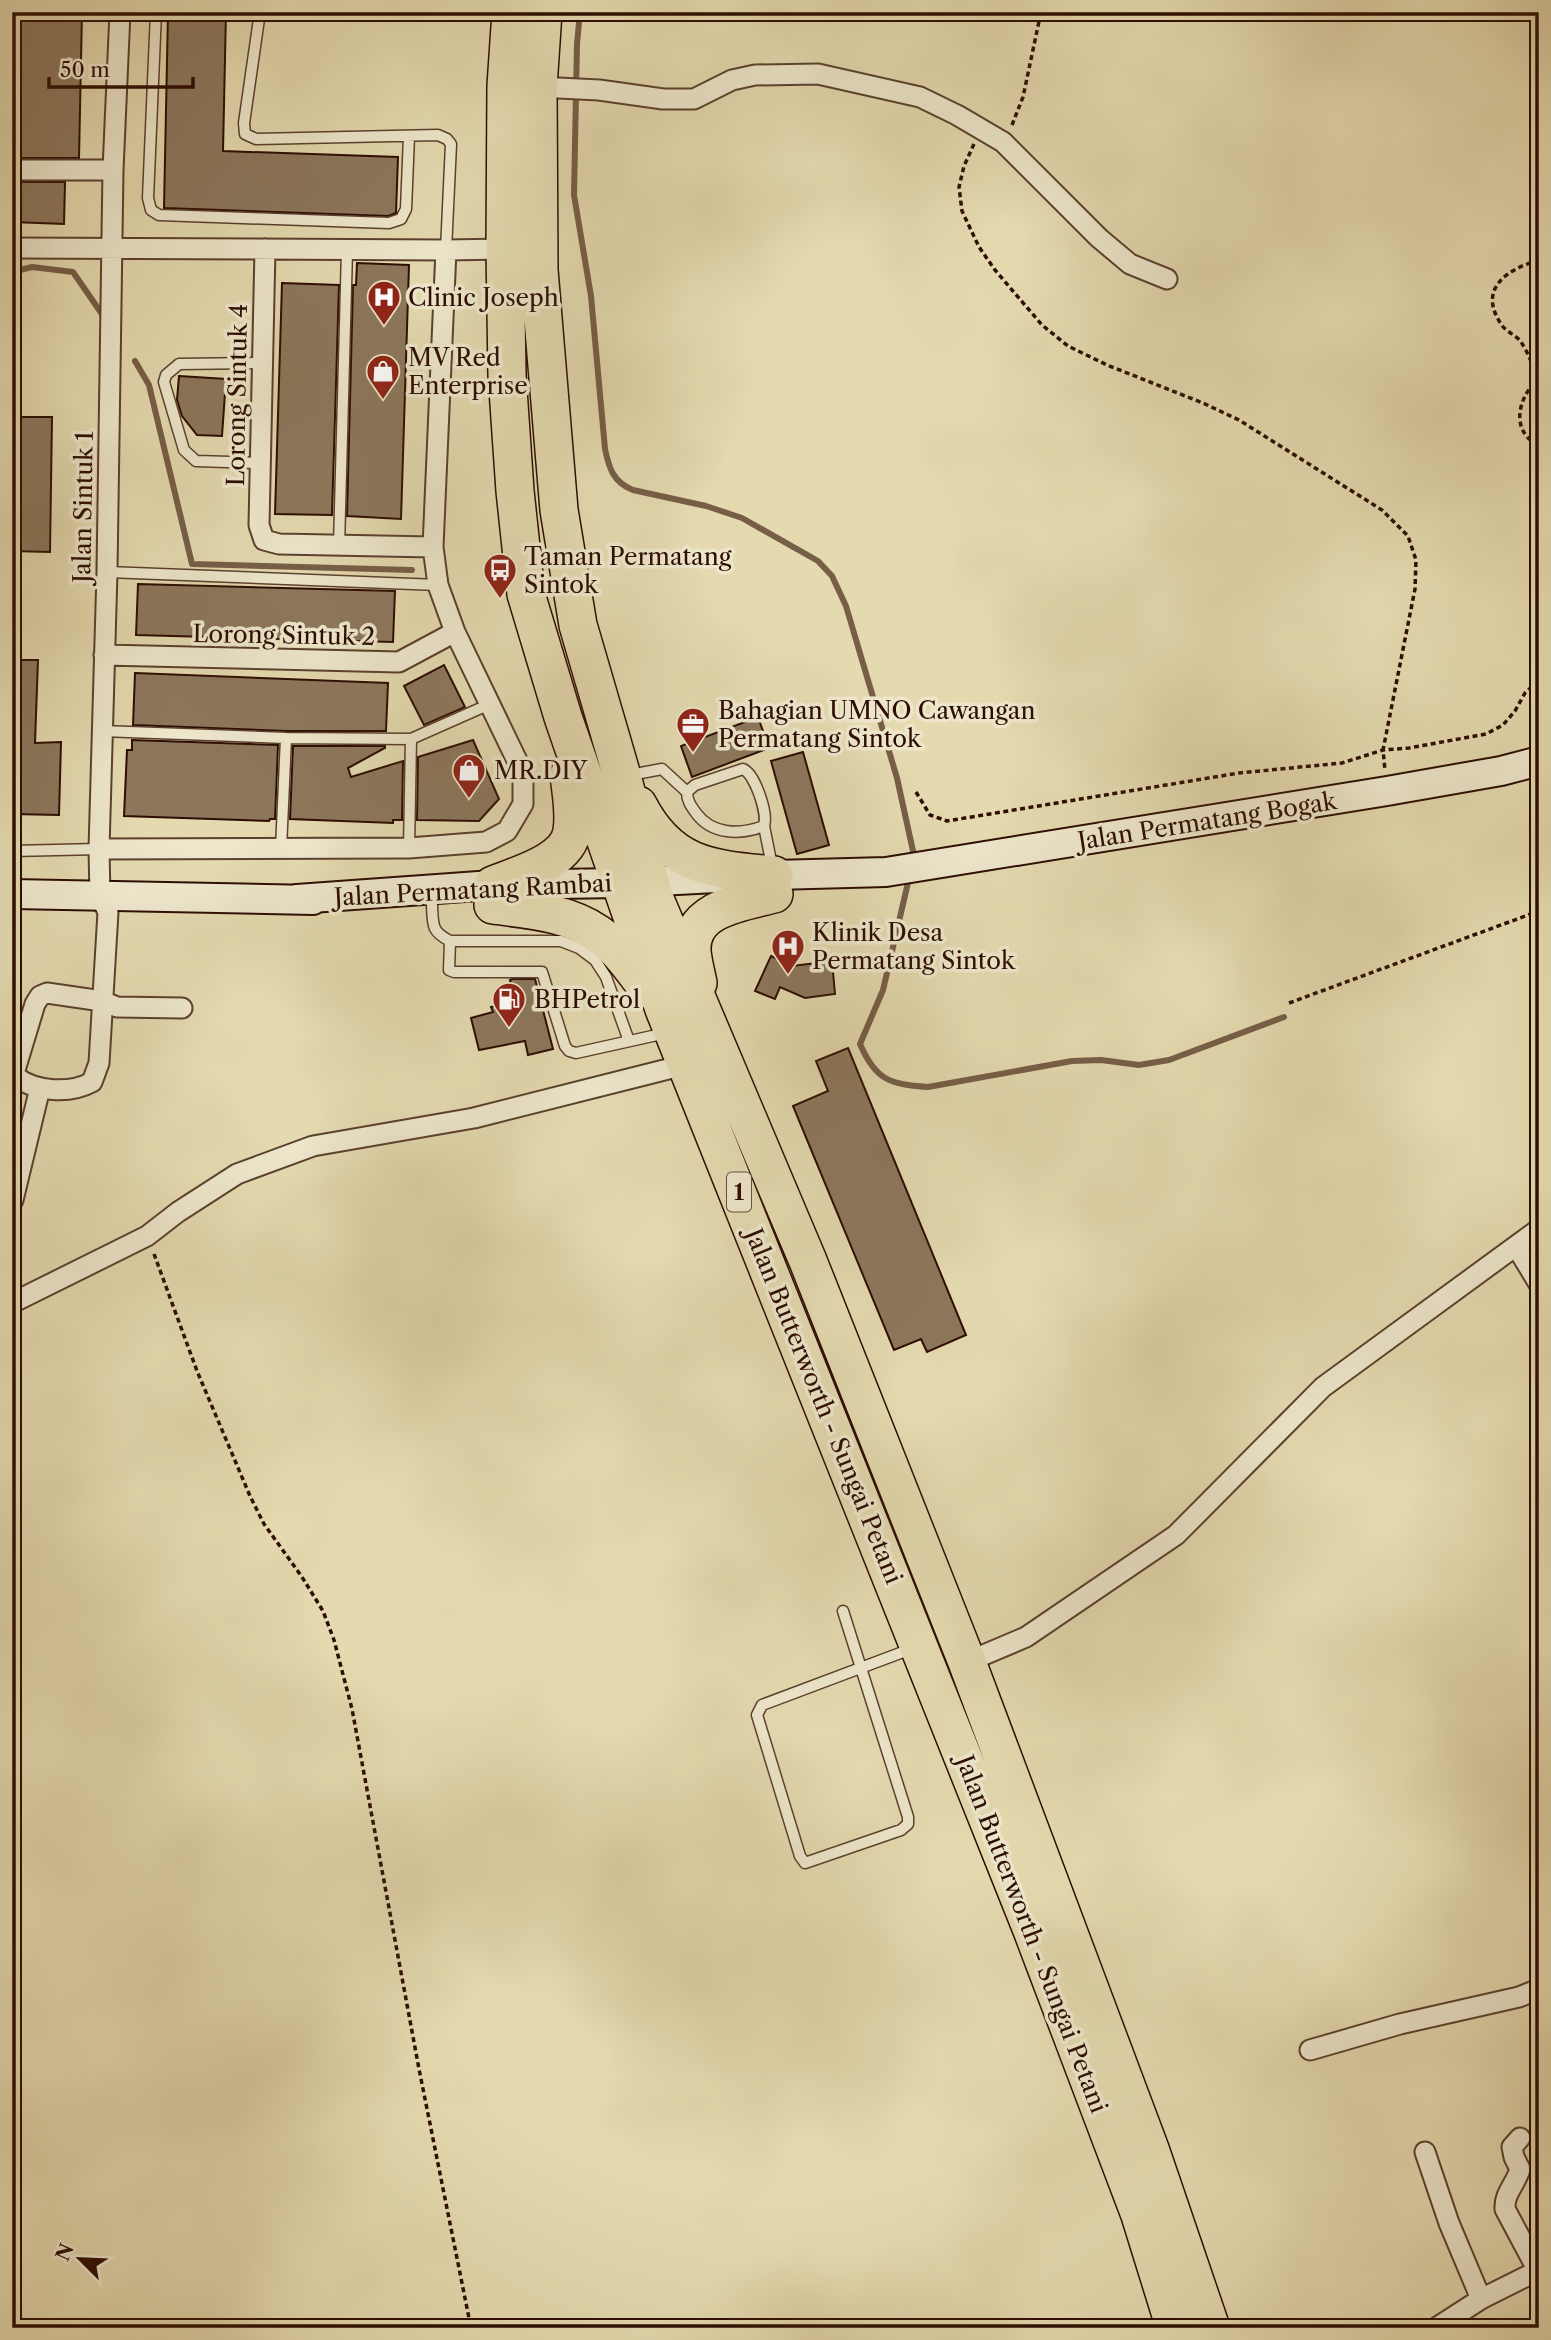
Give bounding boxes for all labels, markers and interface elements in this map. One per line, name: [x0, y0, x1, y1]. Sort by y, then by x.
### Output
scale bar: [49, 46, 192, 90]
text: 50 m: [60, 57, 110, 82]
hospital icon: Clinic Joseph: [365, 278, 403, 327]
place label: Clinic Joseph: [408, 283, 559, 312]
street label: Lorong Sintuk 4: [221, 303, 253, 487]
place label: MV Red Enterprise: [408, 343, 528, 400]
shop icon: MV Red Enterprise: [364, 352, 402, 401]
street label: Jalan Sintuk 1: [67, 431, 99, 587]
place label: Taman Permatang Sintok: [524, 542, 732, 599]
bus stop icon: Taman Permatang Sintok: [481, 551, 519, 600]
street label: Lorong Sintuk 2: [192, 619, 376, 651]
place label: Bahagian UMNO Cawangan Permatang Sintok: [718, 696, 1036, 753]
office icon: Bahagian UMNO Cawangan Permatang Sintok: [674, 705, 712, 754]
shop icon: MR.DIY: [450, 751, 488, 800]
place label: MR.DIY: [494, 756, 588, 785]
street label: Jalan Permatang Bogak: [1072, 786, 1340, 856]
street label: Jalan Permatang Rambai: [329, 868, 613, 912]
place label: Klinik Desa Permatang Sintok: [812, 918, 1016, 975]
hospital icon: Klinik Desa Permatang Sintok: [769, 927, 807, 976]
fuel station icon: BHPetrol: [490, 980, 528, 1029]
place label: BHPetrol: [534, 985, 640, 1014]
road number: 1: [727, 1172, 751, 1212]
street label: Jalan Butterworth - Sungai Petani: [738, 1220, 909, 1588]
street label: Jalan Butterworth - Sungai Petani: [949, 1747, 1114, 2117]
north arrow: [46, 2224, 116, 2294]
text: N: [51, 2240, 79, 2265]

